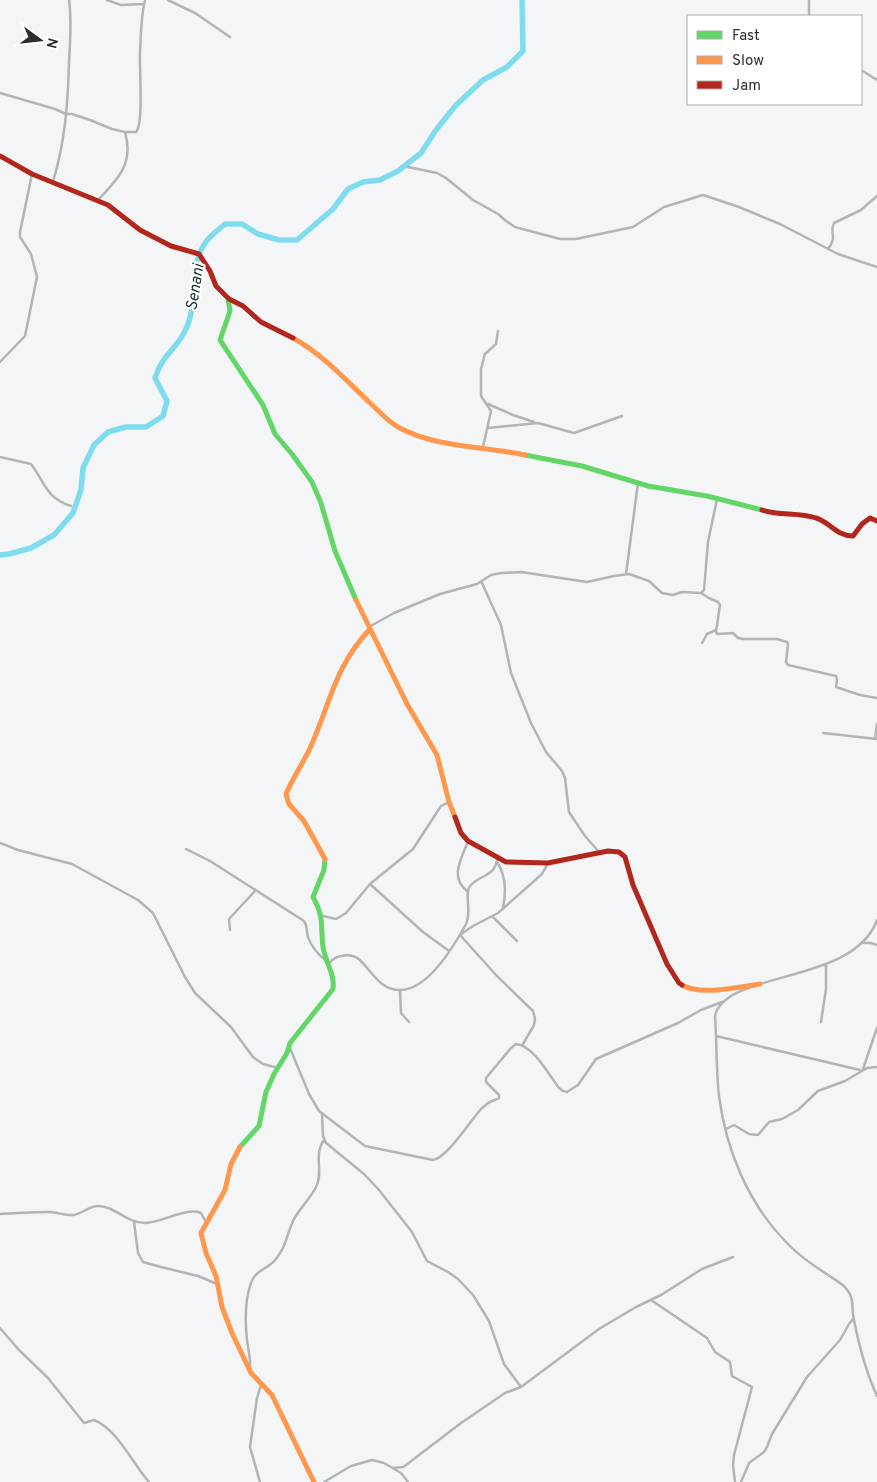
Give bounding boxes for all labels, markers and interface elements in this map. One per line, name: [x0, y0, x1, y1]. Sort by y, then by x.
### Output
north arrow: [15, 15, 65, 65]
legend: [687, 15, 862, 105]
text: Fast: [732, 27, 760, 46]
text: N: [42, 36, 61, 50]
text: Slow: [732, 52, 764, 71]
text: Jam: [732, 77, 761, 96]
water label: Senani: [182, 262, 210, 312]

